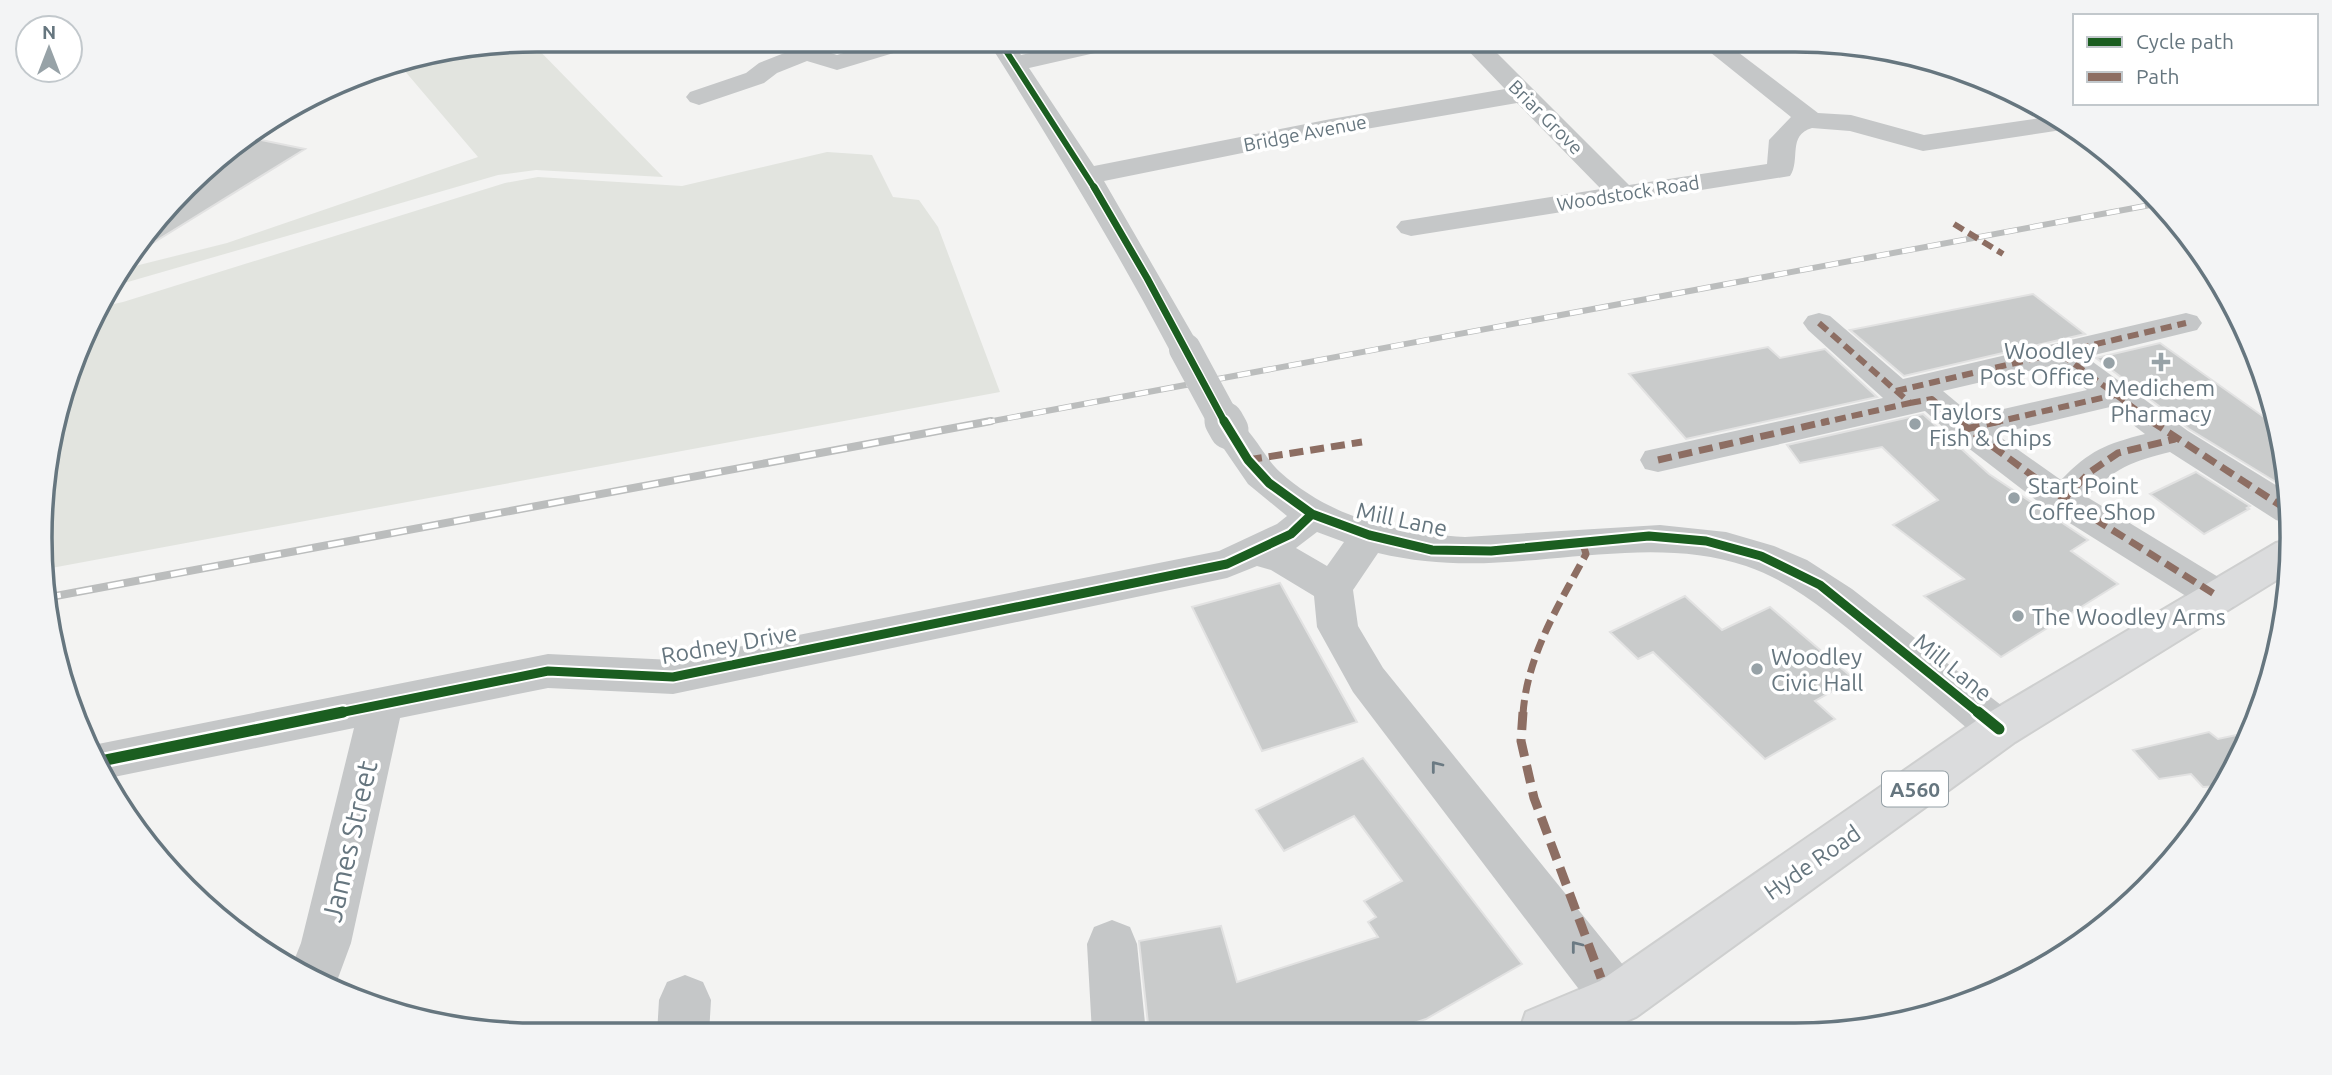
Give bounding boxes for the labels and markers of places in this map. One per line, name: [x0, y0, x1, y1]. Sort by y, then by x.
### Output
place label: Woodley Post Office: [1979, 338, 2095, 389]
marker: Medichem Pharmacy: [2153, 354, 2169, 370]
marker: Woodley Post Office: [2101, 355, 2117, 371]
place label: Medichem Pharmacy: [2107, 375, 2215, 426]
place label: Taylors Fish & Chips: [1929, 399, 2052, 450]
marker: Taylors Fish & Chips: [1907, 416, 1923, 432]
place label: Start Point Coffee Shop: [2028, 473, 2156, 524]
marker: Start Point Coffee Shop: [2006, 490, 2022, 506]
place label: The Woodley Arms: [2032, 604, 2226, 629]
marker: The Woodley Arms: [2010, 608, 2026, 624]
place label: Woodley Civic Hall: [1771, 644, 1863, 695]
marker: Woodley Civic Hall: [1749, 661, 1765, 677]

